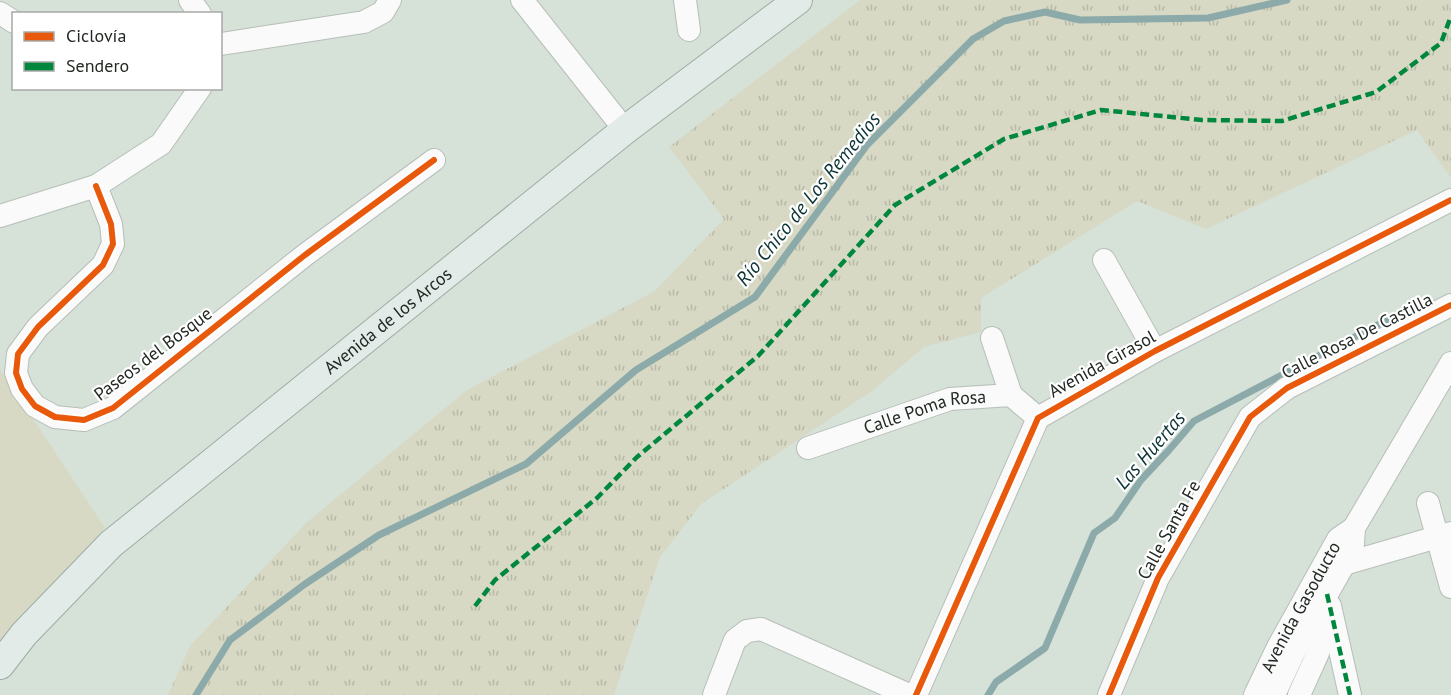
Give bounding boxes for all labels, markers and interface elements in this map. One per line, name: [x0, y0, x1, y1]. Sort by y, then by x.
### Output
legend: [12, 12, 222, 90]
text: Ciclovía: [66, 24, 126, 47]
text: Sendero: [66, 54, 129, 77]
water label: Río Chico de Los Remedios: [730, 107, 886, 291]
street label: Avenida de los Arcos: [319, 262, 456, 379]
street label: Calle Rosa De Castilla: [1277, 287, 1436, 384]
street label: Paseos del Bosque: [89, 302, 216, 406]
street label: Avenida Girasol: [1044, 324, 1160, 402]
street label: Calle Poma Rosa: [860, 385, 987, 439]
water label: Las Huertas: [1109, 406, 1191, 494]
street label: Calle Santa Fe: [1132, 476, 1205, 583]
street label: Avenida Gasoducto: [1255, 537, 1345, 676]

